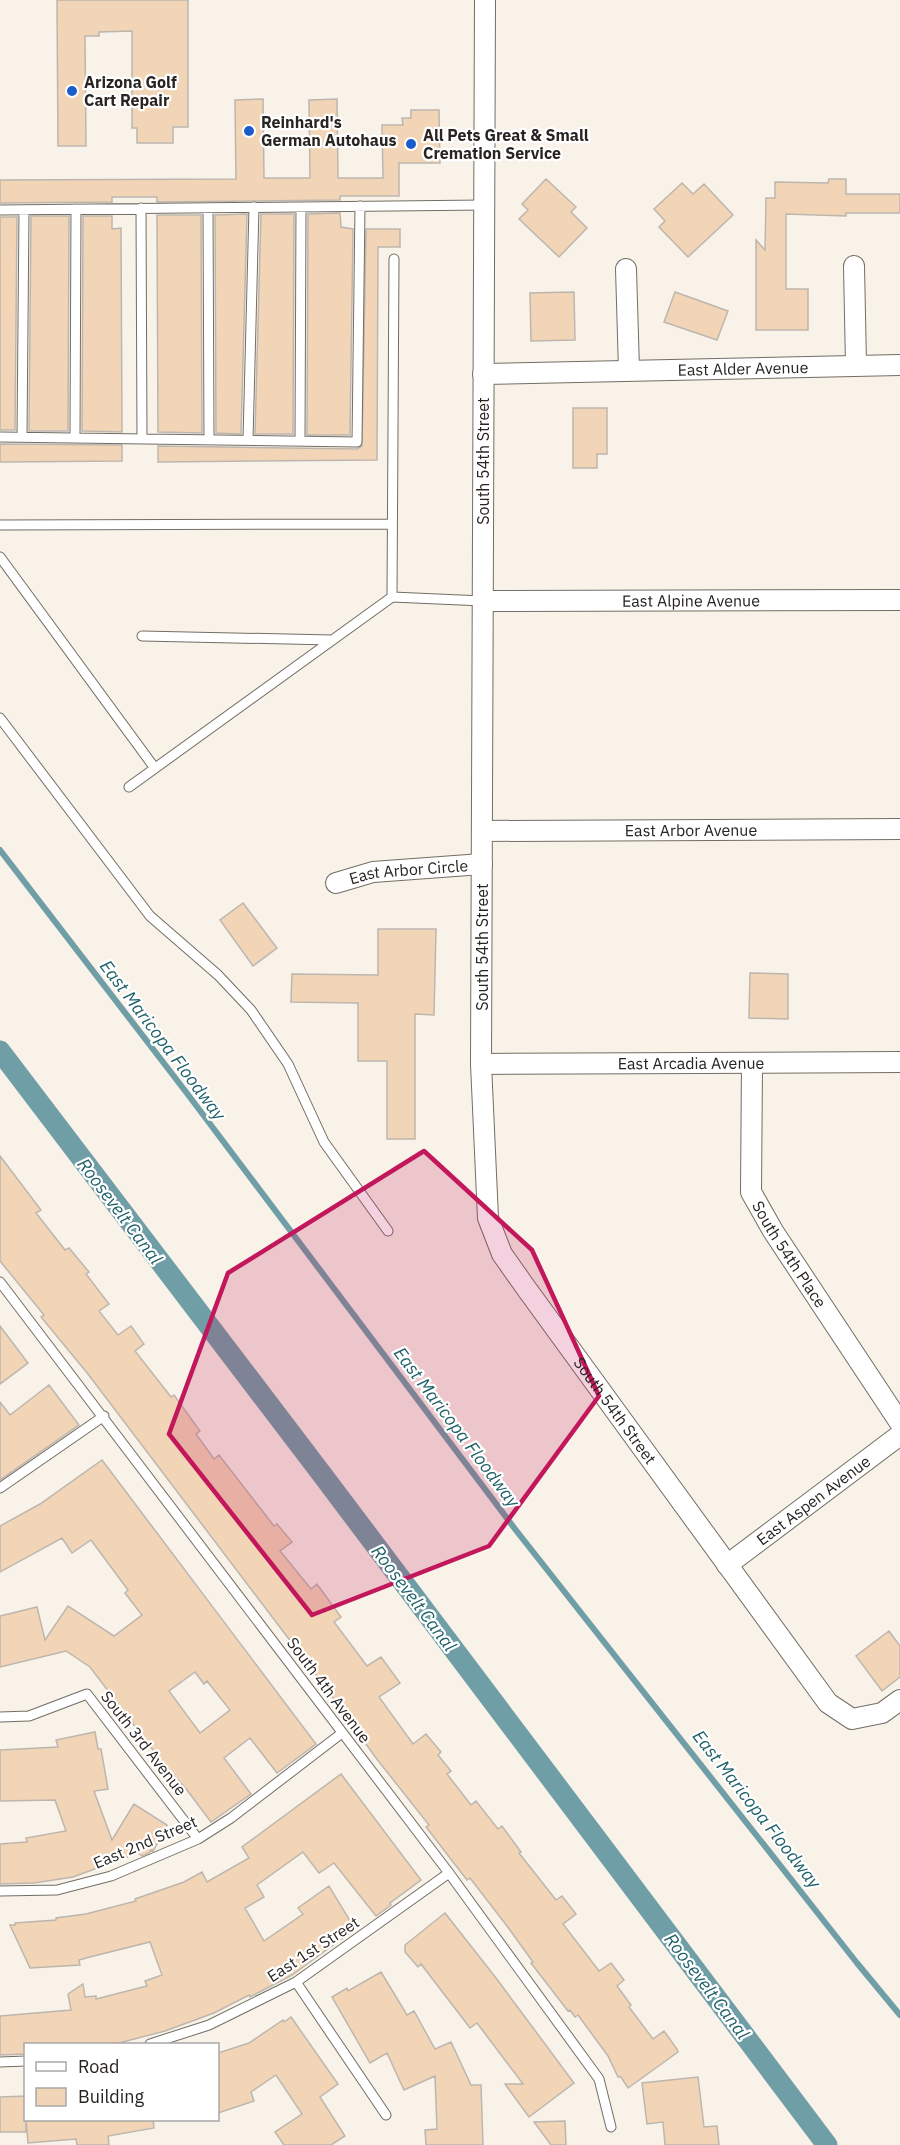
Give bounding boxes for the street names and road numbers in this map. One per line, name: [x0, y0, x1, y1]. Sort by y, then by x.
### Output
street label: East Alder Avenue: [677, 357, 809, 380]
street label: South 54th Street: [473, 397, 493, 525]
street label: East Alpine Avenue: [622, 590, 760, 611]
street label: East Arbor Avenue: [625, 820, 757, 840]
street label: East Arbor Circle: [347, 855, 469, 889]
street label: South 54th Street: [472, 883, 492, 1011]
street label: East Arcadia Avenue: [618, 1053, 765, 1073]
street label: South 54th Place: [748, 1197, 831, 1311]
street label: South 54th Street: [570, 1353, 661, 1468]
street label: East Aspen Avenue: [752, 1451, 874, 1549]
street label: South 4th Avenue: [283, 1633, 375, 1747]
street label: South 3rd Avenue: [97, 1687, 191, 1800]
street label: East 2nd Street: [90, 1811, 200, 1873]
street label: East 1st Street: [263, 1912, 363, 1986]

